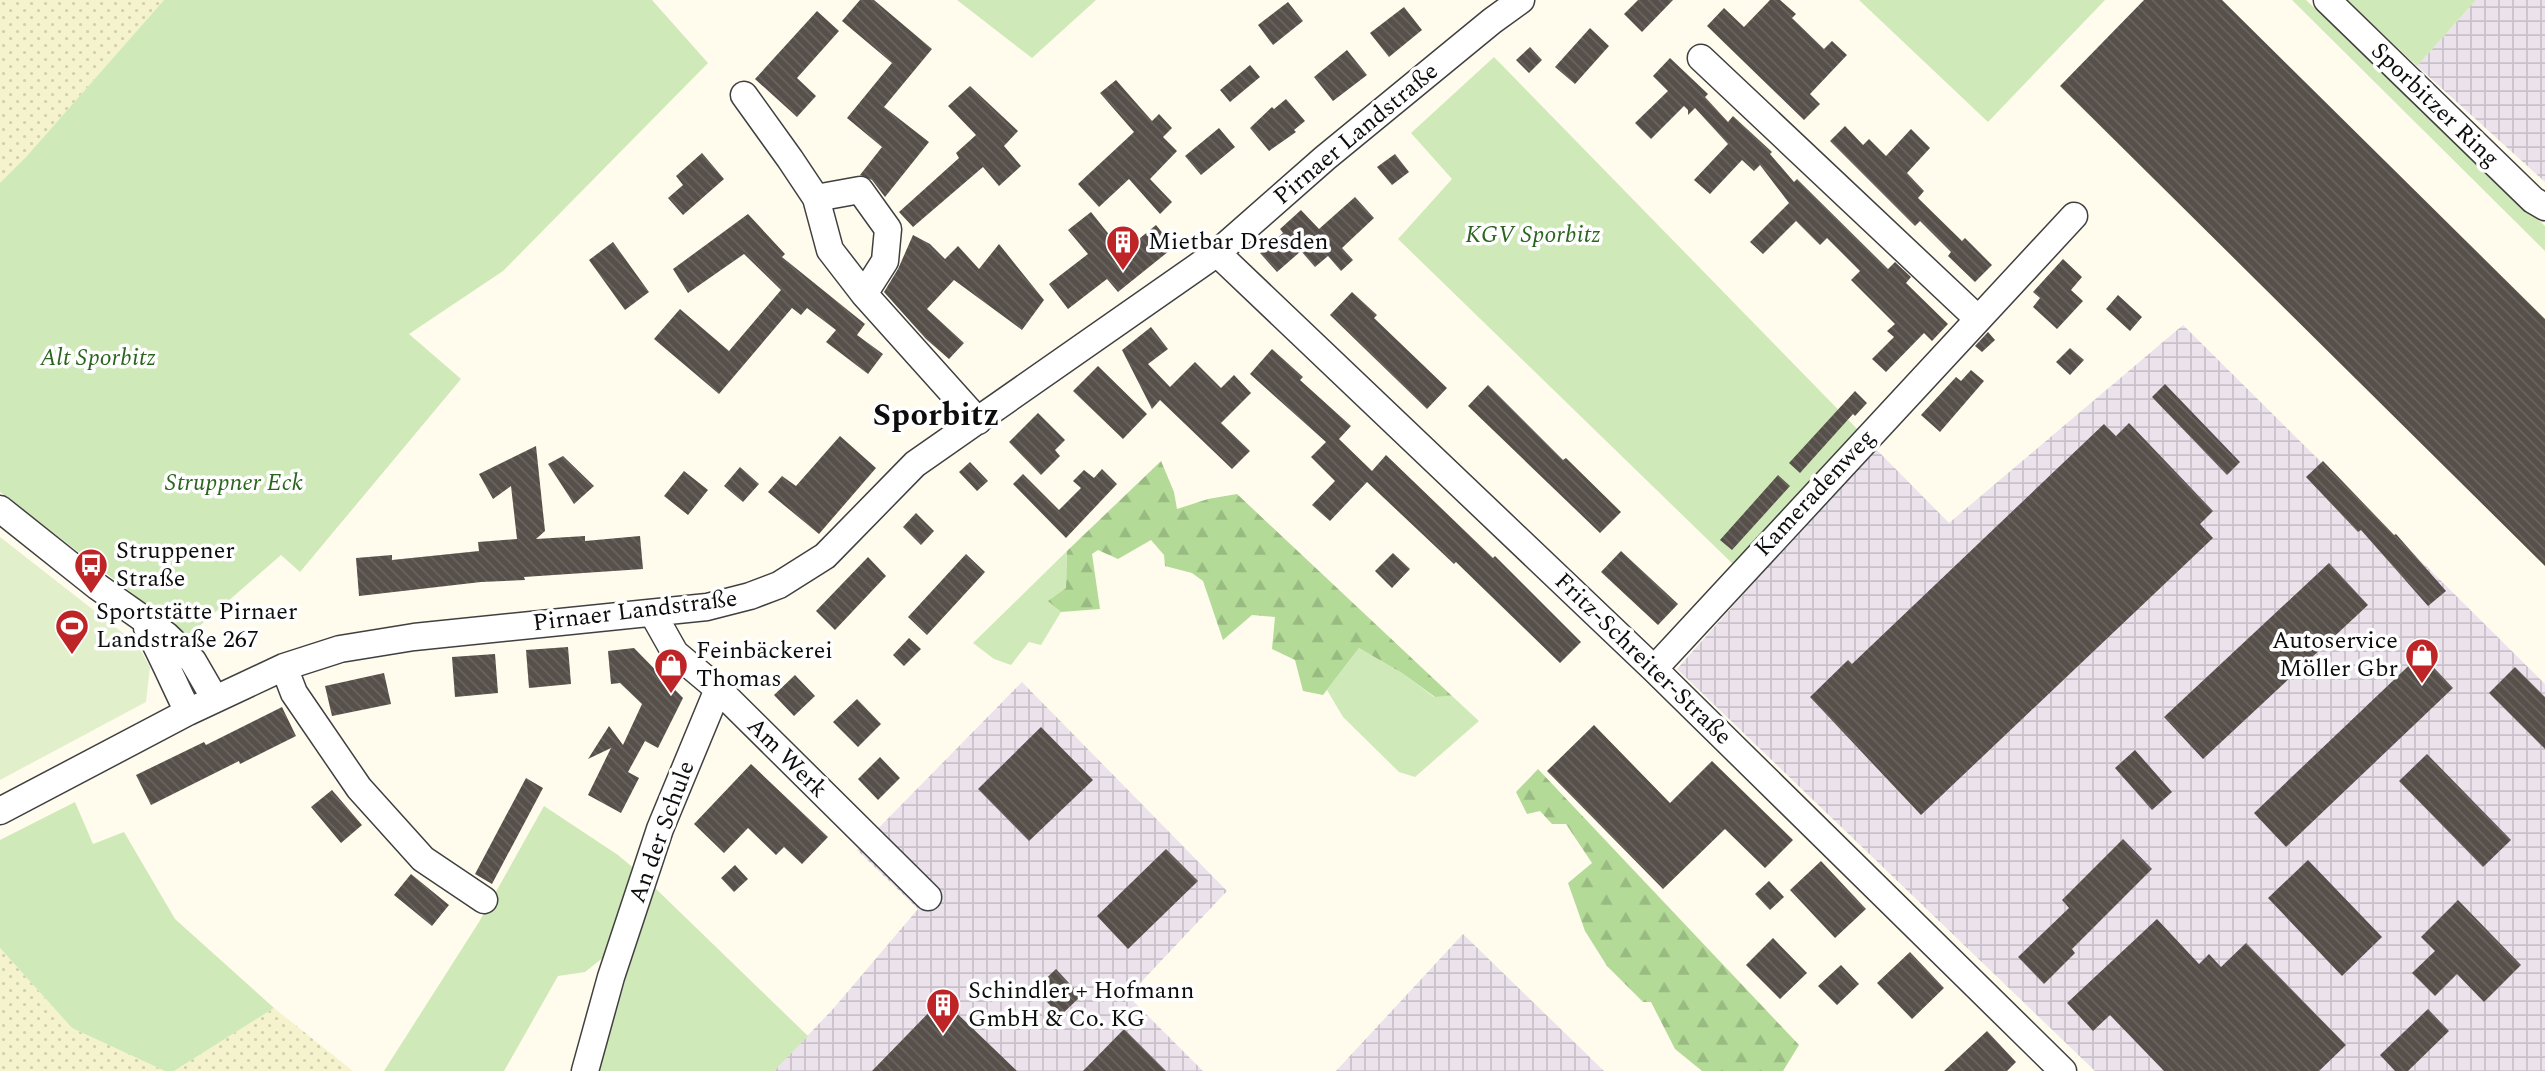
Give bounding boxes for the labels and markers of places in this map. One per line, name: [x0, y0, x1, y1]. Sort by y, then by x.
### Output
building icon: Mietbar Dresden: [1104, 223, 1142, 272]
place label: Mietbar Dresden: [1148, 224, 1329, 260]
place label: Struppener Straße: [116, 533, 235, 597]
bus stop icon: Struppener Straße: [72, 546, 110, 595]
place label: Sportstätte Pirnaer Landstraße 267: [96, 594, 298, 658]
sports icon: Sportstätte Pirnaer Landstraße 267: [53, 607, 91, 656]
place label: Autoservice Möller Gbr: [2272, 623, 2398, 687]
place label: Feinbäckerei Thomas: [696, 633, 833, 697]
shop icon: Autoservice Möller Gbr: [2403, 636, 2441, 685]
shop icon: Feinbäckerei Thomas: [652, 646, 690, 695]
place label: Schindler + Hofmann GmbH & Co. KG: [968, 973, 1194, 1037]
building icon: Schindler + Hofmann GmbH & Co. KG: [924, 986, 962, 1035]

